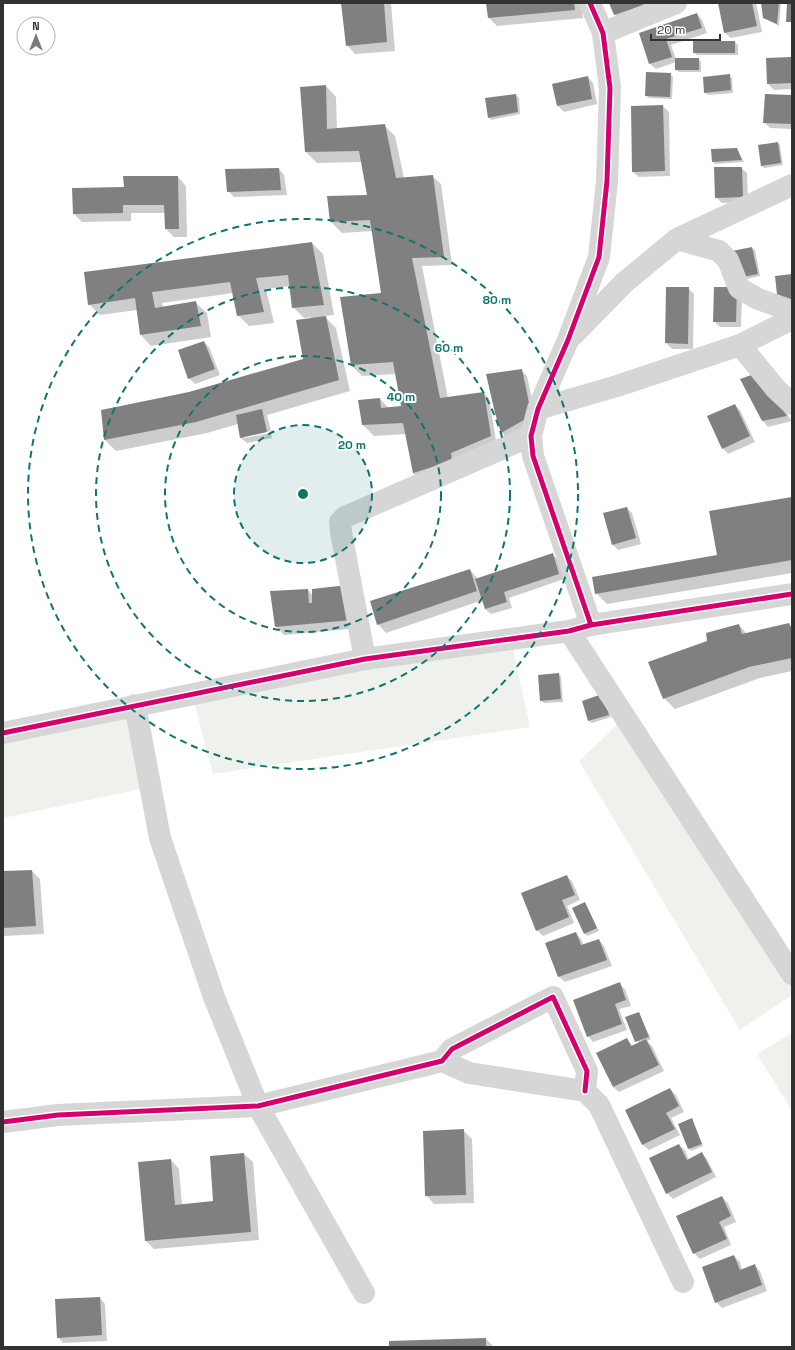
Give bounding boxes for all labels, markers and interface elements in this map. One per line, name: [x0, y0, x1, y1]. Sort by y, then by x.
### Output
north arrow: [16, 16, 56, 56]
scale bar: [651, 16, 720, 42]
text: N: [32, 19, 40, 33]
text: 20 m: [657, 22, 685, 38]
text: 80 m: [483, 292, 511, 308]
text: 60 m: [435, 340, 463, 356]
text: 40 m: [387, 389, 415, 405]
text: 20 m: [338, 437, 366, 453]
centre of rings: [296, 487, 310, 501]

